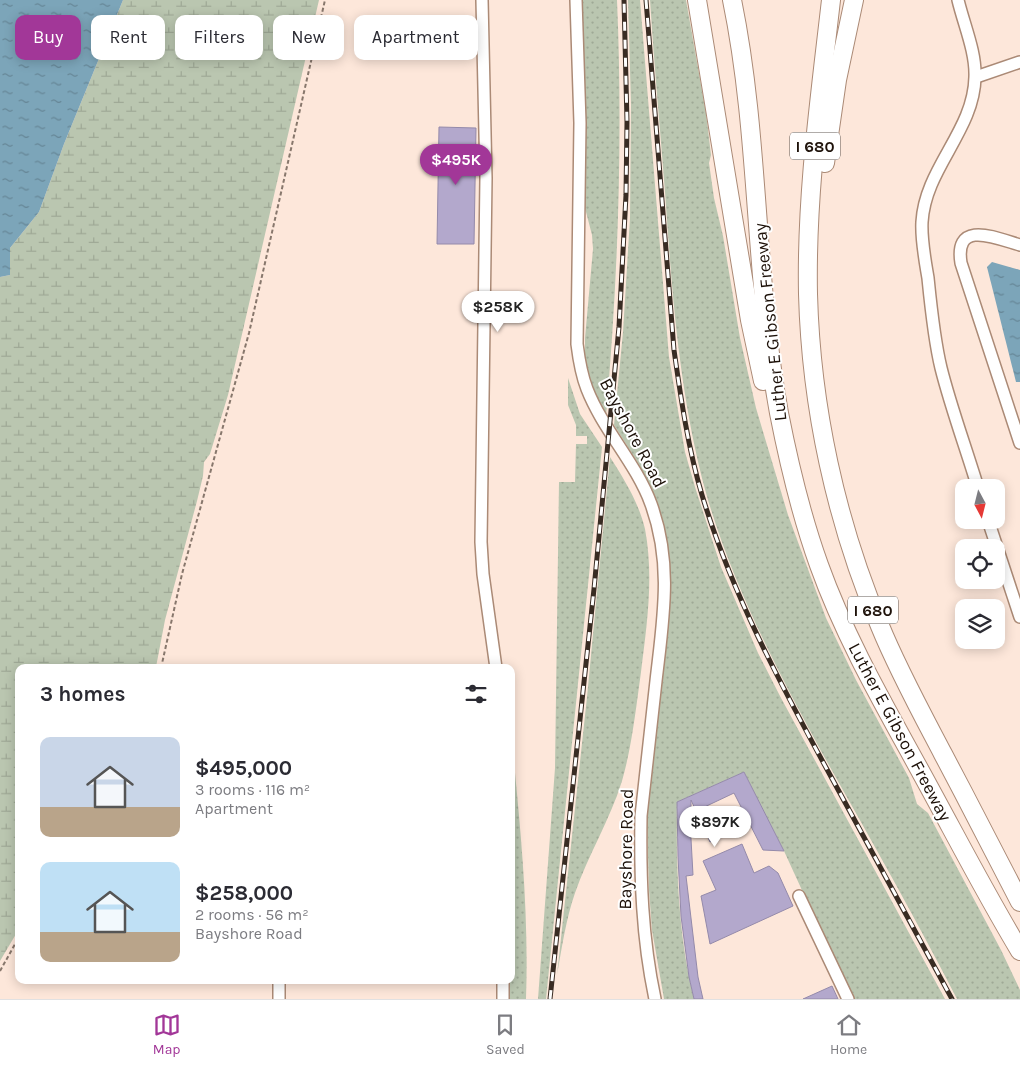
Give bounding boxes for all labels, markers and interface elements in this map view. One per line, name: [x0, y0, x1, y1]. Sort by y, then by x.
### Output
chip: Buy: [15, 15, 81, 60]
chip: Rent: [91, 15, 165, 60]
chip: Filters: [175, 15, 263, 60]
chip: New: [273, 15, 344, 60]
chip: Apartment: [354, 15, 478, 60]
road number: I 680: [790, 132, 840, 160]
pin: $495K: [421, 144, 491, 186]
text: $495K: [431, 150, 481, 169]
street label: Luther E Gibson Freeway: [749, 221, 791, 422]
pin: $258K: [463, 290, 533, 333]
text: $258K: [473, 297, 523, 316]
street label: Bayshore Road: [595, 374, 671, 492]
north arrow: [955, 479, 1005, 529]
map controls: [955, 479, 1005, 649]
button: locate: [955, 539, 1005, 589]
road number: I 680: [848, 596, 898, 624]
button: layers: [955, 599, 1005, 649]
street label: Luther E Gibson Freeway: [844, 639, 957, 826]
icon: filters: [462, 680, 490, 708]
text: 3 homes: [40, 682, 125, 706]
text: $495,000: [195, 756, 292, 780]
icon: home: [80, 757, 140, 817]
text: 3 rooms · 116 m²: [195, 780, 310, 799]
street label: Bayshore Road: [614, 788, 638, 910]
text: Apartment: [195, 799, 273, 818]
pin: $897K: [680, 806, 750, 848]
text: $897K: [690, 812, 740, 831]
text: $258,000: [195, 881, 293, 905]
icon: home: [80, 882, 140, 942]
text: 2 rooms · 56 m²: [195, 905, 309, 924]
text: Bayshore Road: [195, 924, 303, 943]
tab: Map: [153, 1011, 181, 1058]
tab: Saved: [486, 1011, 525, 1058]
tab: Home: [830, 1011, 867, 1058]

